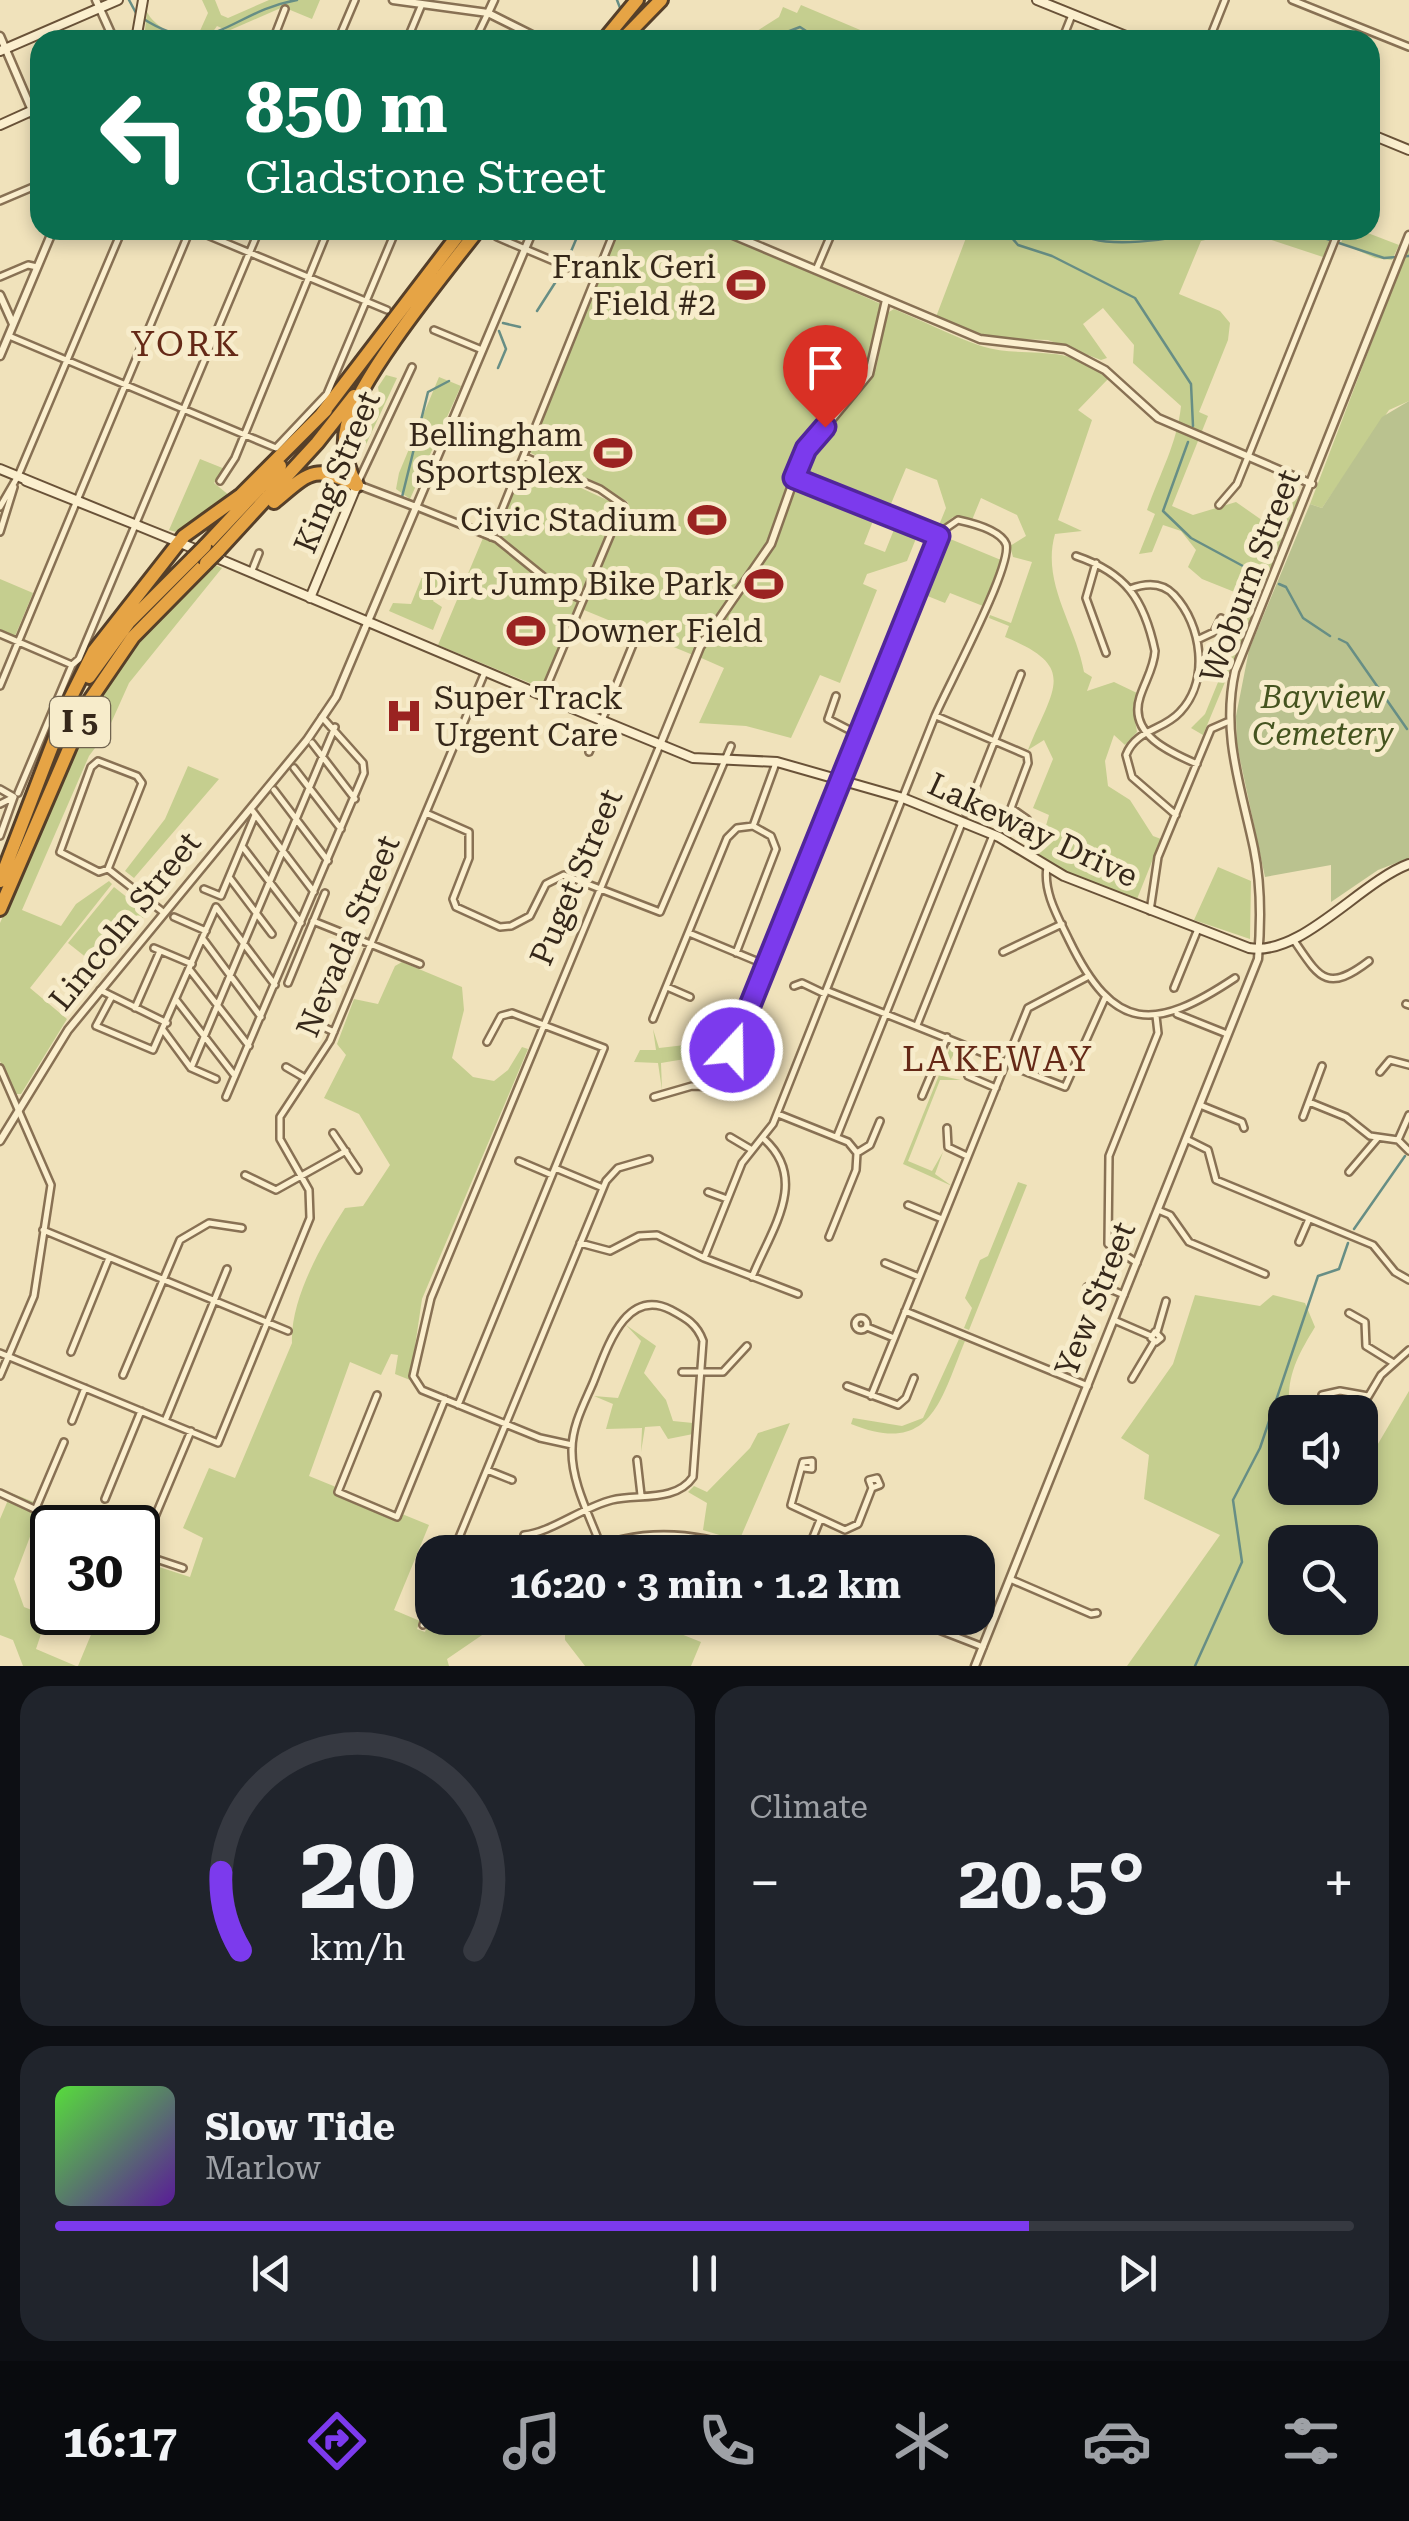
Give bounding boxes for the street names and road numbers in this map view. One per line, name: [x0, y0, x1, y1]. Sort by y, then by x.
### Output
street label: King Street: [286, 385, 388, 559]
street label: Woburn Street: [1192, 464, 1308, 688]
road number: I 5: [50, 697, 110, 747]
street label: Lakeway Drive: [922, 765, 1144, 895]
street label: Puget Street: [522, 783, 630, 971]
street label: Lincoln Street: [41, 824, 209, 1018]
street label: Nevada Street: [288, 829, 408, 1042]
street label: Yew Street: [1047, 1216, 1143, 1382]

